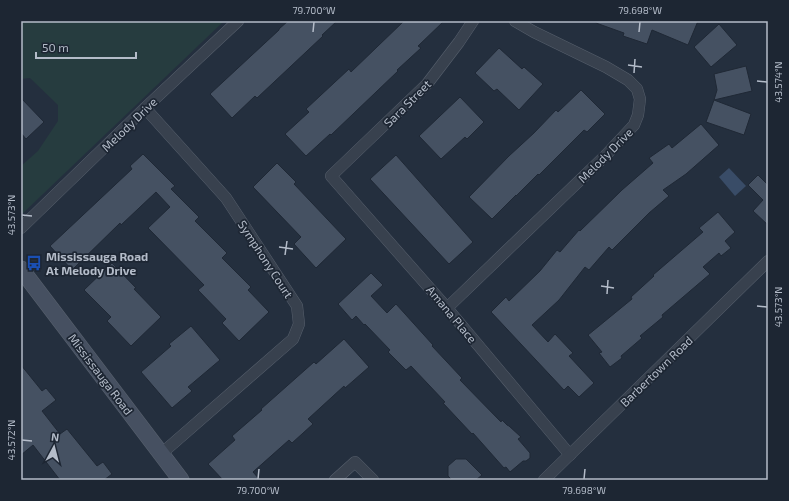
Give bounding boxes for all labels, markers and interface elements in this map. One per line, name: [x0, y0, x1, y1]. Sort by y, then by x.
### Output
text: 79.700°W: [292, 4, 336, 16]
text: 79.698°W: [618, 4, 662, 16]
scale bar: [36, 34, 136, 60]
text: 50 m: [42, 40, 69, 54]
text: 43.574°N: [772, 61, 784, 103]
street label: Sara Street: [381, 76, 434, 129]
street label: Melody Drive: [98, 94, 160, 154]
street label: Melody Drive: [575, 125, 635, 185]
text: 43.573°N: [5, 195, 17, 235]
street label: Symphony Court: [236, 218, 297, 301]
place label: Mississauga Road At Melody Drive: [46, 249, 148, 278]
bus stop icon: Mississauga Road At Melody Drive: [25, 254, 43, 272]
street label: Amana Place: [424, 283, 480, 345]
text: 43.573°N: [772, 287, 784, 327]
street label: Mississauga Road: [66, 331, 136, 417]
street label: Barbertown Road: [617, 333, 695, 409]
text: 43.572°N: [5, 420, 17, 460]
north arrow: [34, 427, 74, 467]
text: N: [51, 430, 60, 444]
text: 79.700°W: [236, 484, 280, 496]
text: 79.698°W: [562, 484, 606, 496]

